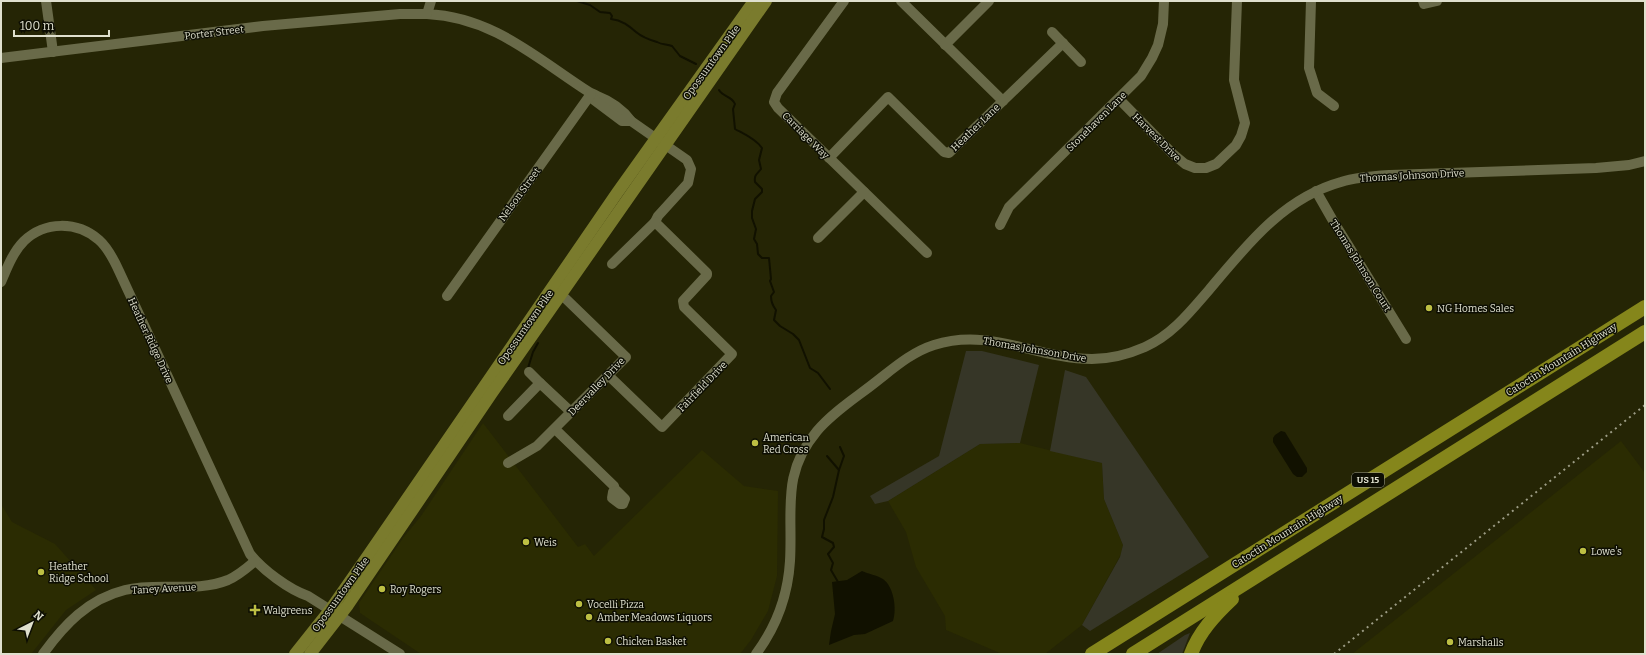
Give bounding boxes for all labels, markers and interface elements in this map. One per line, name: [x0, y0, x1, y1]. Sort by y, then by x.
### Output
scale bar: [14, 12, 109, 38]
text: 100 m: [20, 19, 55, 33]
street label: Porter Street: [184, 23, 245, 43]
street label: Opossumtown Pike: [681, 23, 743, 102]
street label: Stonehaven Lane: [1064, 89, 1129, 154]
street label: Heather Lane: [949, 102, 1003, 154]
street label: Carriage Way: [779, 110, 832, 162]
street label: Harvest Drive: [1130, 111, 1183, 164]
street label: Nelson Street: [496, 165, 543, 224]
street label: Thomas Johnson Drive: [1360, 167, 1465, 185]
street label: Thomas Johnson Court: [1327, 217, 1394, 314]
street label: Opossumtown Pike: [495, 288, 556, 368]
street label: Heather Ridge Drive: [125, 296, 175, 385]
marker: NG Homes Sales: [1424, 303, 1434, 313]
place label: NG Homes Sales: [1437, 303, 1514, 315]
street label: Catoctin Mountain Highway: [1504, 320, 1620, 399]
street label: Thomas Johnson Drive: [982, 335, 1087, 365]
street label: Deervalley Drive: [566, 355, 627, 418]
street label: Fairfield Drive: [676, 359, 730, 414]
place label: American Red Cross: [763, 432, 810, 456]
marker: American Red Cross: [750, 438, 760, 448]
road number: US 15: [1352, 473, 1384, 487]
street label: Catoctin Mountain Highway: [1230, 492, 1346, 571]
marker: Weis: [521, 537, 531, 547]
place label: Weis: [534, 537, 557, 549]
marker: Lowe's: [1578, 546, 1588, 556]
place label: Lowe's: [1591, 546, 1622, 558]
street label: Opossumtown Pike: [310, 555, 372, 634]
place label: Heather Ridge School: [49, 561, 109, 585]
marker: Heather Ridge School: [36, 567, 46, 577]
street label: Taney Avenue: [131, 581, 197, 597]
marker: Roy Rogers: [377, 584, 387, 594]
place label: Roy Rogers: [390, 584, 442, 596]
marker: Vocelli Pizza: [574, 599, 584, 609]
place label: Vocelli Pizza: [587, 599, 645, 611]
north arrow: [12, 603, 52, 643]
marker: Walgreens: [250, 605, 260, 615]
place label: Walgreens: [263, 605, 313, 617]
text: N: [31, 608, 46, 624]
marker: Amber Meadows Liquors: [584, 612, 594, 622]
place label: Amber Meadows Liquors: [597, 612, 712, 624]
marker: Chicken Basket: [603, 636, 613, 646]
place label: Chicken Basket: [616, 636, 687, 648]
marker: Marshalls: [1445, 637, 1455, 647]
place label: Marshalls: [1458, 637, 1504, 649]

